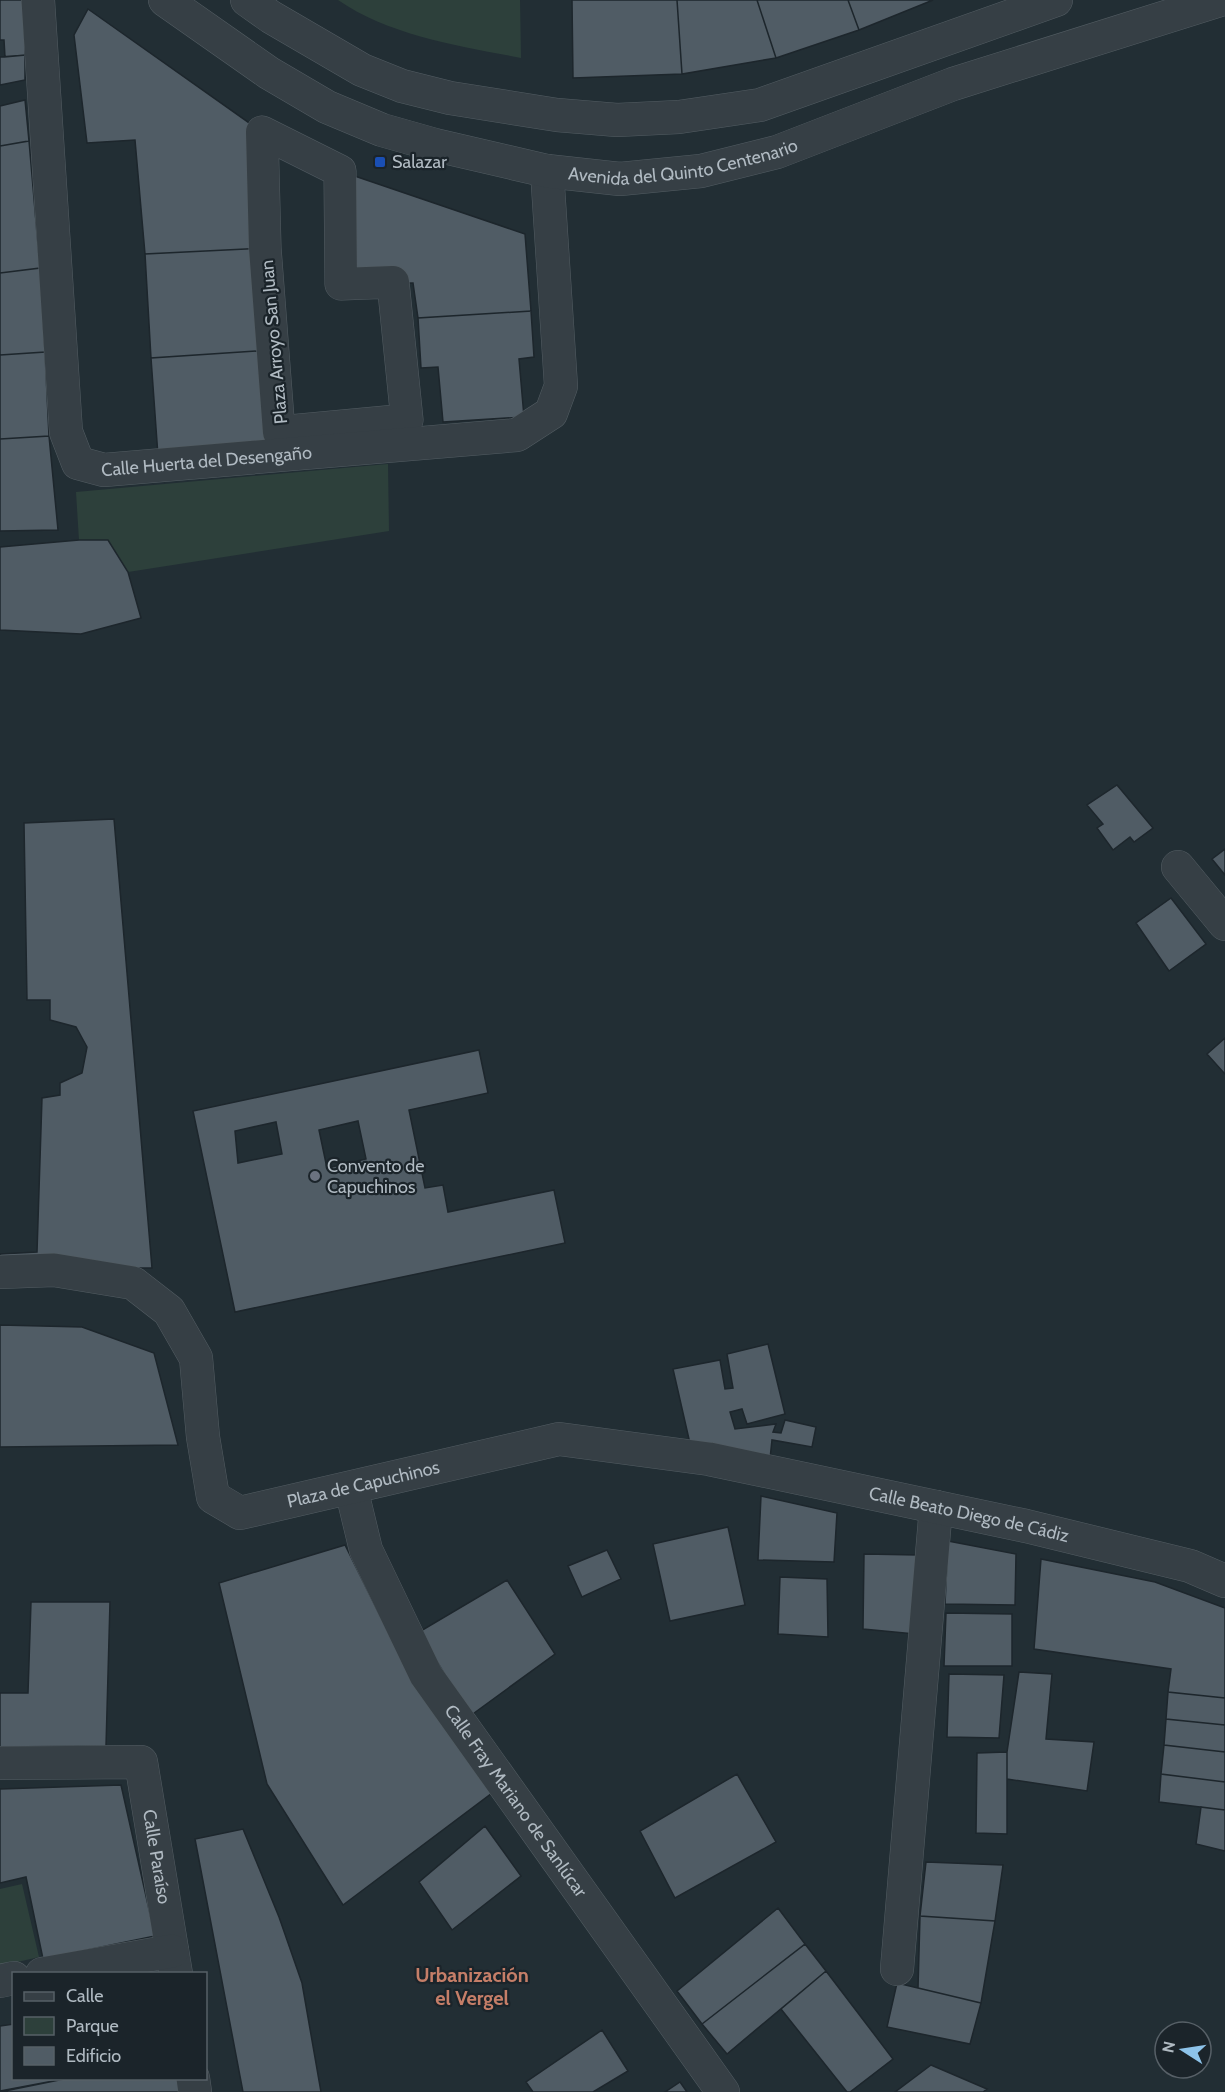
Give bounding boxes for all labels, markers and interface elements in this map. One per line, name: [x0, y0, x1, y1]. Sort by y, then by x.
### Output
street label: Avenida del Quinto Centenario: [567, 134, 801, 190]
place label: Salazar: [392, 151, 447, 173]
marker: Salazar: [373, 155, 387, 169]
street label: Plaza Arroyo San Juan: [256, 259, 292, 425]
street label: Calle Huerta del Desengaño: [100, 441, 313, 481]
place label: Convento de Capuchinos: [327, 1155, 425, 1198]
marker: Convento de Capuchinos: [308, 1169, 322, 1183]
street label: Plaza de Capuchinos: [285, 1456, 442, 1513]
street label: Calle Beato Diego de Cádiz: [867, 1482, 1072, 1547]
street label: Calle Fray Mariano de Sanlúcar: [440, 1700, 592, 1902]
street label: Calle Paraíso: [138, 1808, 175, 1906]
district label: Urbanización el Vergel: [415, 1963, 529, 2010]
legend: [12, 1972, 207, 2080]
text: Calle: [66, 1985, 103, 2007]
text: Parque: [66, 2015, 119, 2037]
north arrow: [1153, 2020, 1213, 2080]
text: N: [1158, 2039, 1179, 2054]
text: Edificio: [66, 2045, 121, 2067]

